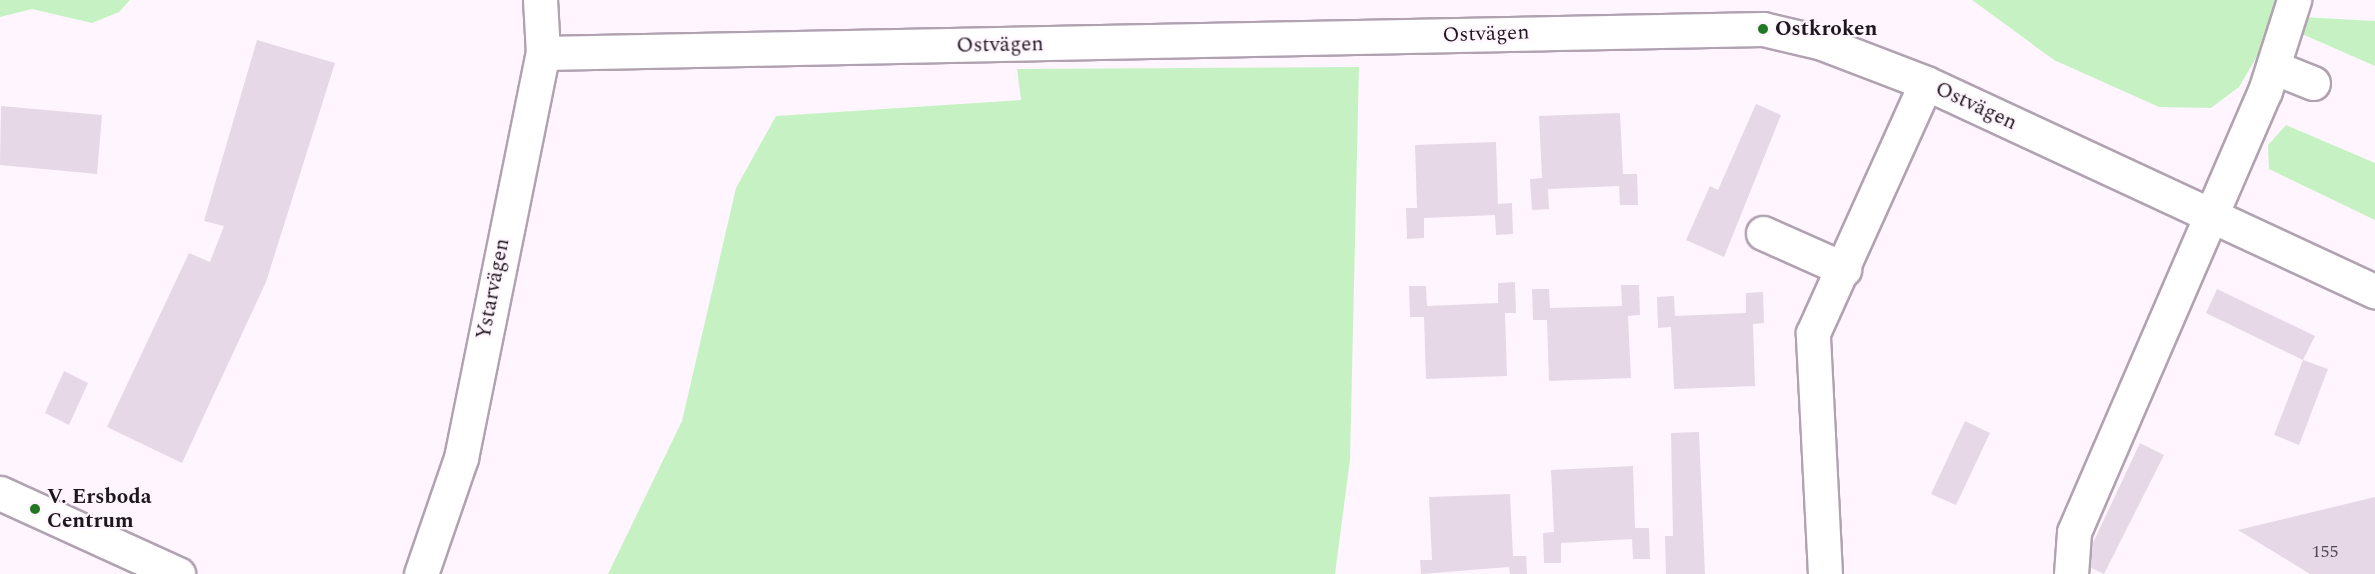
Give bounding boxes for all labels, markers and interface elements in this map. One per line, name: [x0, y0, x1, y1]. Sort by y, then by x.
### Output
place label: Ostkroken: [1775, 16, 1877, 42]
street label: Ostvägen: [1442, 20, 1530, 48]
marker: Ostkroken: [1756, 22, 1770, 36]
street label: Ostvägen: [956, 32, 1044, 58]
street label: Ostvägen: [1931, 76, 2021, 136]
street label: Ystarvägen: [471, 236, 515, 342]
place label: V. Ersboda Centrum: [47, 484, 151, 534]
marker: V. Ersboda Centrum: [28, 502, 42, 516]
house number: 155: [2312, 541, 2338, 563]

